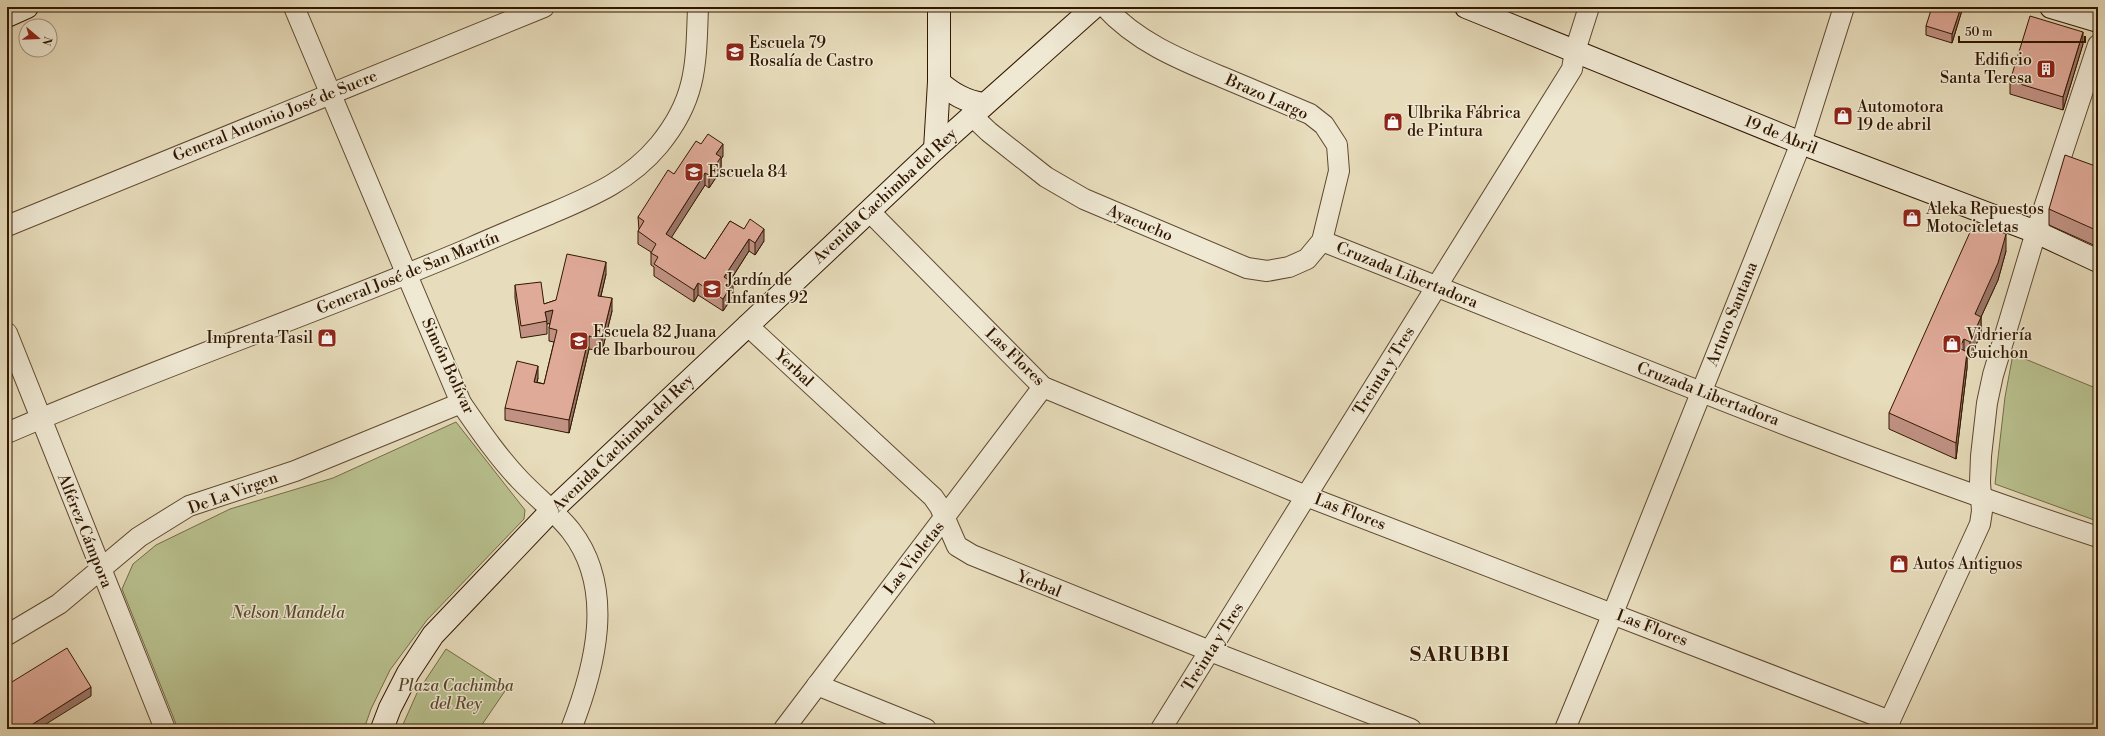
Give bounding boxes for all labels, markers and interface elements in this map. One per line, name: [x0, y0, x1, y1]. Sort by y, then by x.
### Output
north arrow: [18, 18, 58, 58]
scale bar: [1959, 18, 2085, 44]
text: 50 m: [1965, 25, 1993, 40]
place label: Escuela 79 Rosalía de Castro: [749, 33, 874, 71]
text: N: [38, 35, 55, 48]
school or university icon: Escuela 79 Rosalía de Castro: [724, 41, 746, 63]
place label: Edificio Santa Teresa: [1940, 50, 2033, 88]
building icon: Edificio Santa Teresa: [2035, 58, 2057, 80]
street label: General Antonio José de Sucre: [170, 66, 380, 166]
street label: Brazo Largo: [1221, 69, 1312, 124]
place label: Automotora 19 de abril: [1856, 97, 1945, 135]
place label: Ulbrika Fábrica de Pintura: [1407, 103, 1522, 141]
shop icon: Automotora 19 de abril: [1832, 105, 1854, 127]
shop icon: Ulbrika Fábrica de Pintura: [1382, 111, 1404, 133]
street label: 19 de Abril: [1742, 111, 1821, 159]
street label: Avenida Cachimba del Rey: [808, 124, 961, 269]
school or university icon: Escuela 84: [683, 161, 705, 183]
place label: Escuela 84: [708, 162, 788, 182]
place label: Aleka Repuestos Motocicletas: [1925, 199, 2044, 237]
street label: Ayacucho: [1103, 200, 1176, 246]
shop icon: Aleka Repuestos Motocicletas: [1901, 207, 1923, 229]
street label: General José de San Martín: [314, 227, 503, 319]
street label: Cruzada Libertadora: [1333, 237, 1482, 313]
street label: Arturo Santana: [1702, 258, 1762, 370]
place label: Jardín de Infantes 92: [725, 270, 808, 308]
school or university icon: Jardín de Infantes 92: [701, 278, 723, 300]
street label: Simón Bolívar: [417, 315, 479, 417]
place label: Escuela 82 Juana de Ibarbourou: [593, 322, 717, 360]
street label: Treinta y Tres: [1349, 323, 1419, 419]
street label: Las Flores: [981, 324, 1049, 390]
place label: Vidriería Guichon: [1965, 325, 2033, 363]
shop icon: Imprenta Tasil: [316, 327, 338, 349]
place label: Imprenta Tasil: [207, 328, 313, 348]
school or university icon: Escuela 82 Juana de Ibarbourou: [568, 330, 590, 352]
shop icon: Vidriería Guichon: [1941, 333, 1963, 355]
street label: Yerbal: [770, 344, 818, 391]
street label: Cruzada Libertadora: [1634, 358, 1783, 431]
street label: Avenida Cachimba del Rey: [547, 370, 698, 517]
street label: De La Virgen: [185, 467, 281, 518]
street label: Alférez Cámpora: [53, 470, 117, 592]
street label: Las Flores: [1311, 489, 1389, 535]
street label: Las Violetas: [879, 517, 949, 599]
shop icon: Autos Antiguos: [1888, 553, 1910, 575]
place label: Autos Antiguos: [1912, 554, 2023, 574]
street label: Yerbal: [1013, 566, 1064, 602]
street label: Treinta y Tres: [1178, 599, 1248, 695]
park label: Nelson Mandela: [230, 603, 345, 623]
street label: Las Flores: [1613, 605, 1691, 651]
district label: SARUBBI: [1410, 643, 1510, 668]
park label: Plaza Cachimba del Rey: [397, 676, 514, 714]

